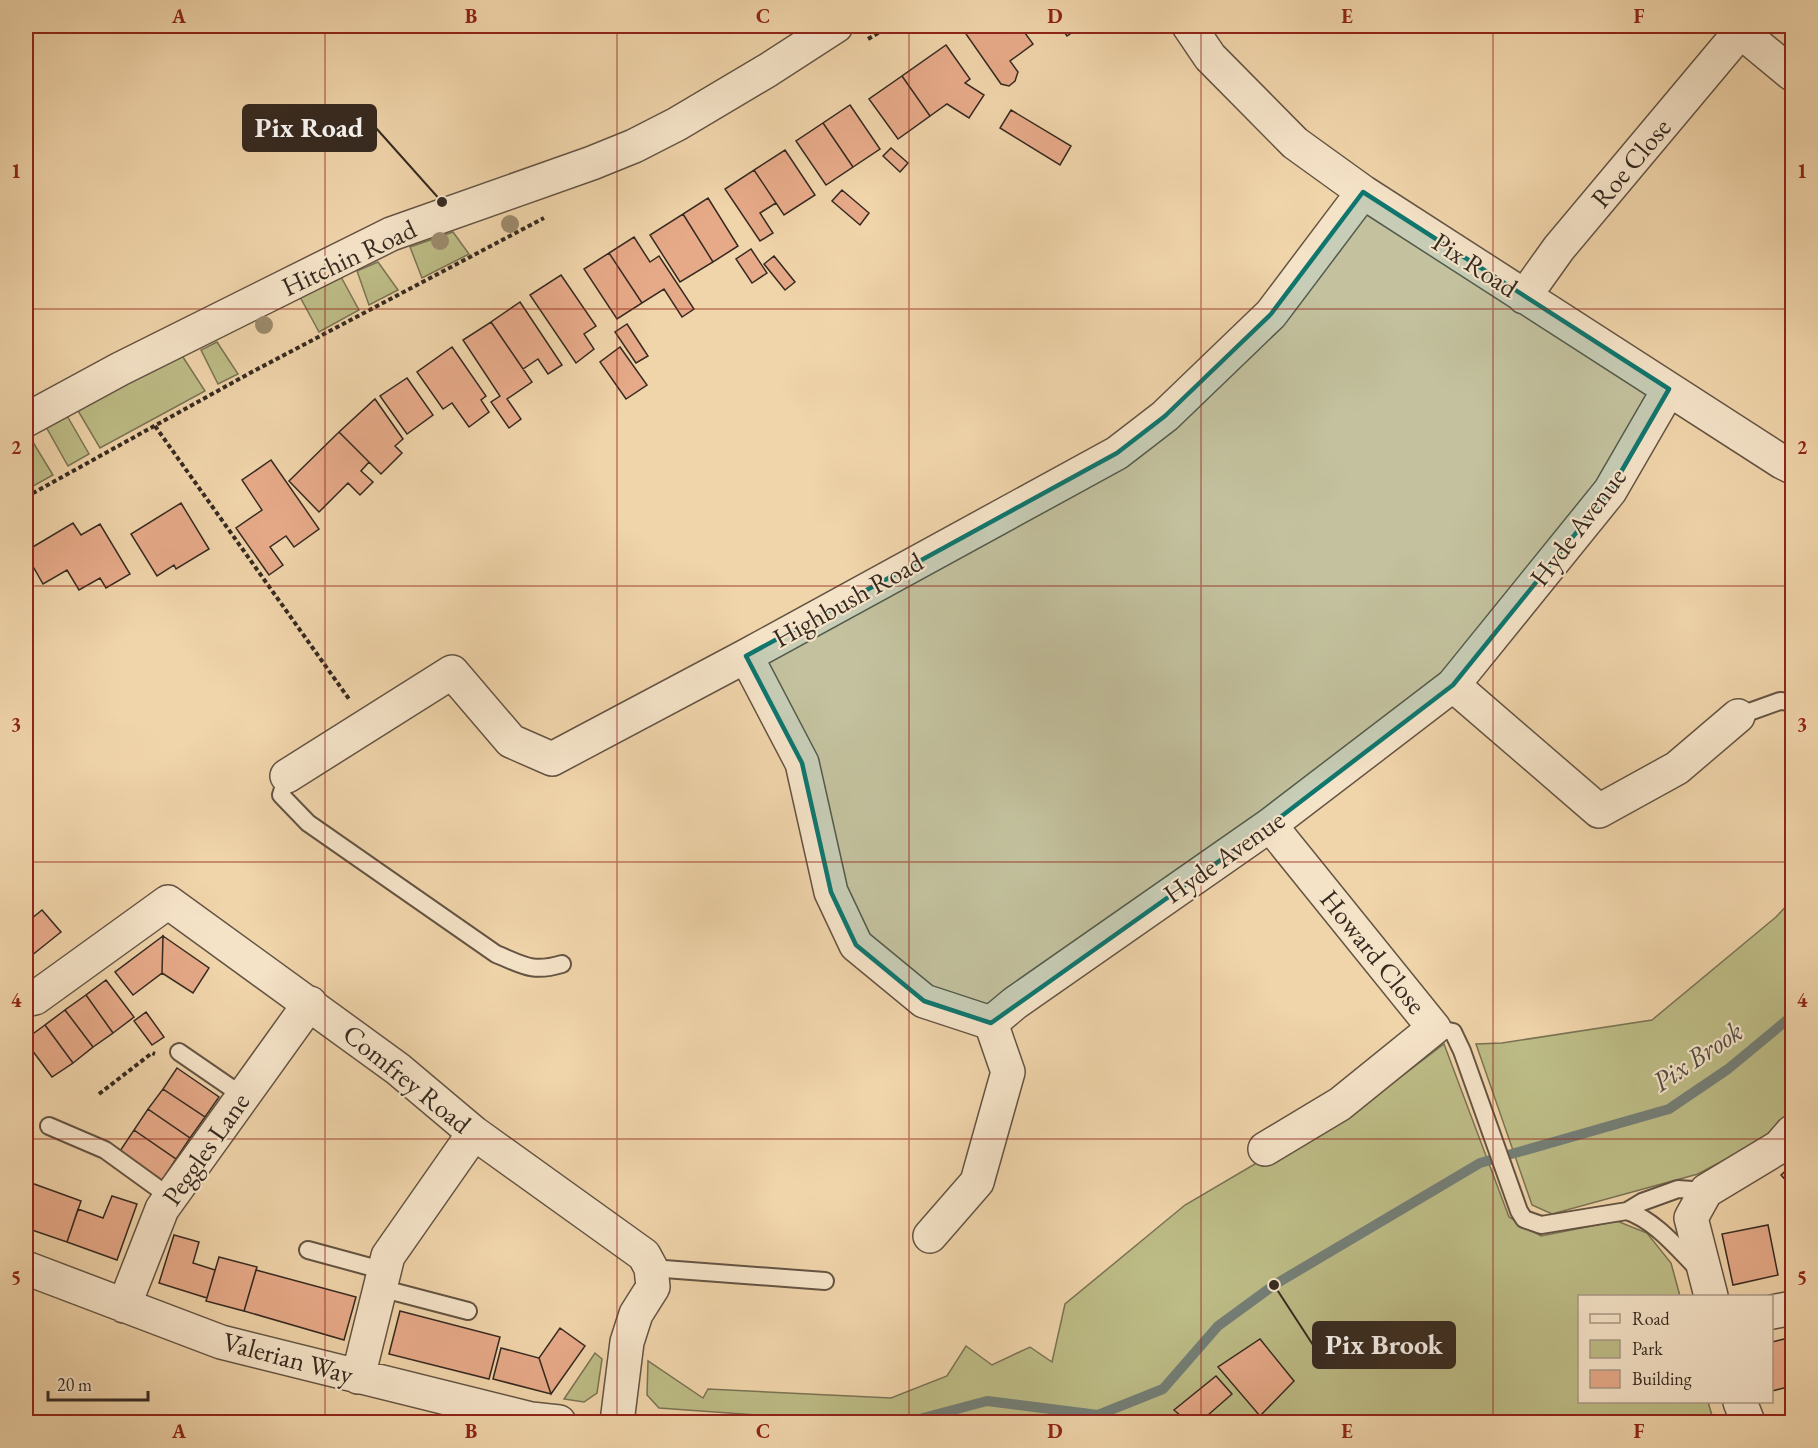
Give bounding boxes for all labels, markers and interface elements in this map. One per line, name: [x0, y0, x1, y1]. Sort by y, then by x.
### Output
text: A: [171, 3, 187, 29]
text: B: [465, 3, 477, 29]
text: C: [756, 3, 770, 29]
text: D: [1047, 3, 1063, 29]
text: E: [1341, 3, 1353, 29]
text: F: [1634, 3, 1645, 29]
callout: Pix Road: [243, 105, 376, 151]
text: Pix Road: [254, 109, 364, 145]
street label: Roe Close: [1583, 111, 1678, 215]
text: 1: [11, 158, 21, 184]
text: 1: [1797, 158, 1807, 184]
street label: Hitchin Road: [276, 211, 422, 304]
street label: Pix Road: [1426, 224, 1525, 305]
text: 2: [11, 434, 22, 460]
text: 2: [1797, 434, 1808, 460]
street label: Hyde Avenue: [1521, 460, 1634, 593]
street label: Highbush Road: [766, 544, 929, 655]
text: 3: [11, 711, 21, 737]
text: 3: [1797, 711, 1807, 737]
street label: Hyde Avenue: [1156, 802, 1291, 911]
street label: Howard Close: [1313, 882, 1434, 1021]
text: 4: [11, 987, 22, 1013]
text: 4: [1797, 987, 1808, 1013]
water label: Pix Brook: [1645, 1012, 1750, 1099]
street label: Comfrey Road: [336, 1016, 479, 1141]
street label: Peggles Lane: [154, 1085, 257, 1212]
text: 5: [11, 1264, 21, 1290]
text: 5: [1797, 1264, 1807, 1290]
legend: [1578, 1295, 1773, 1403]
text: Road: [1632, 1307, 1671, 1330]
callout: Pix Brook: [1313, 1322, 1455, 1368]
street label: Valerian Way: [219, 1323, 357, 1392]
text: Pix Brook: [1325, 1326, 1444, 1362]
text: Park: [1632, 1337, 1663, 1360]
scale bar: [48, 1364, 148, 1402]
text: Building: [1632, 1367, 1692, 1390]
text: 20 m: [57, 1373, 92, 1396]
text: A: [171, 1418, 187, 1444]
text: B: [465, 1418, 477, 1444]
text: C: [756, 1418, 770, 1444]
text: D: [1047, 1418, 1063, 1444]
text: E: [1341, 1418, 1353, 1444]
text: F: [1634, 1418, 1645, 1444]

